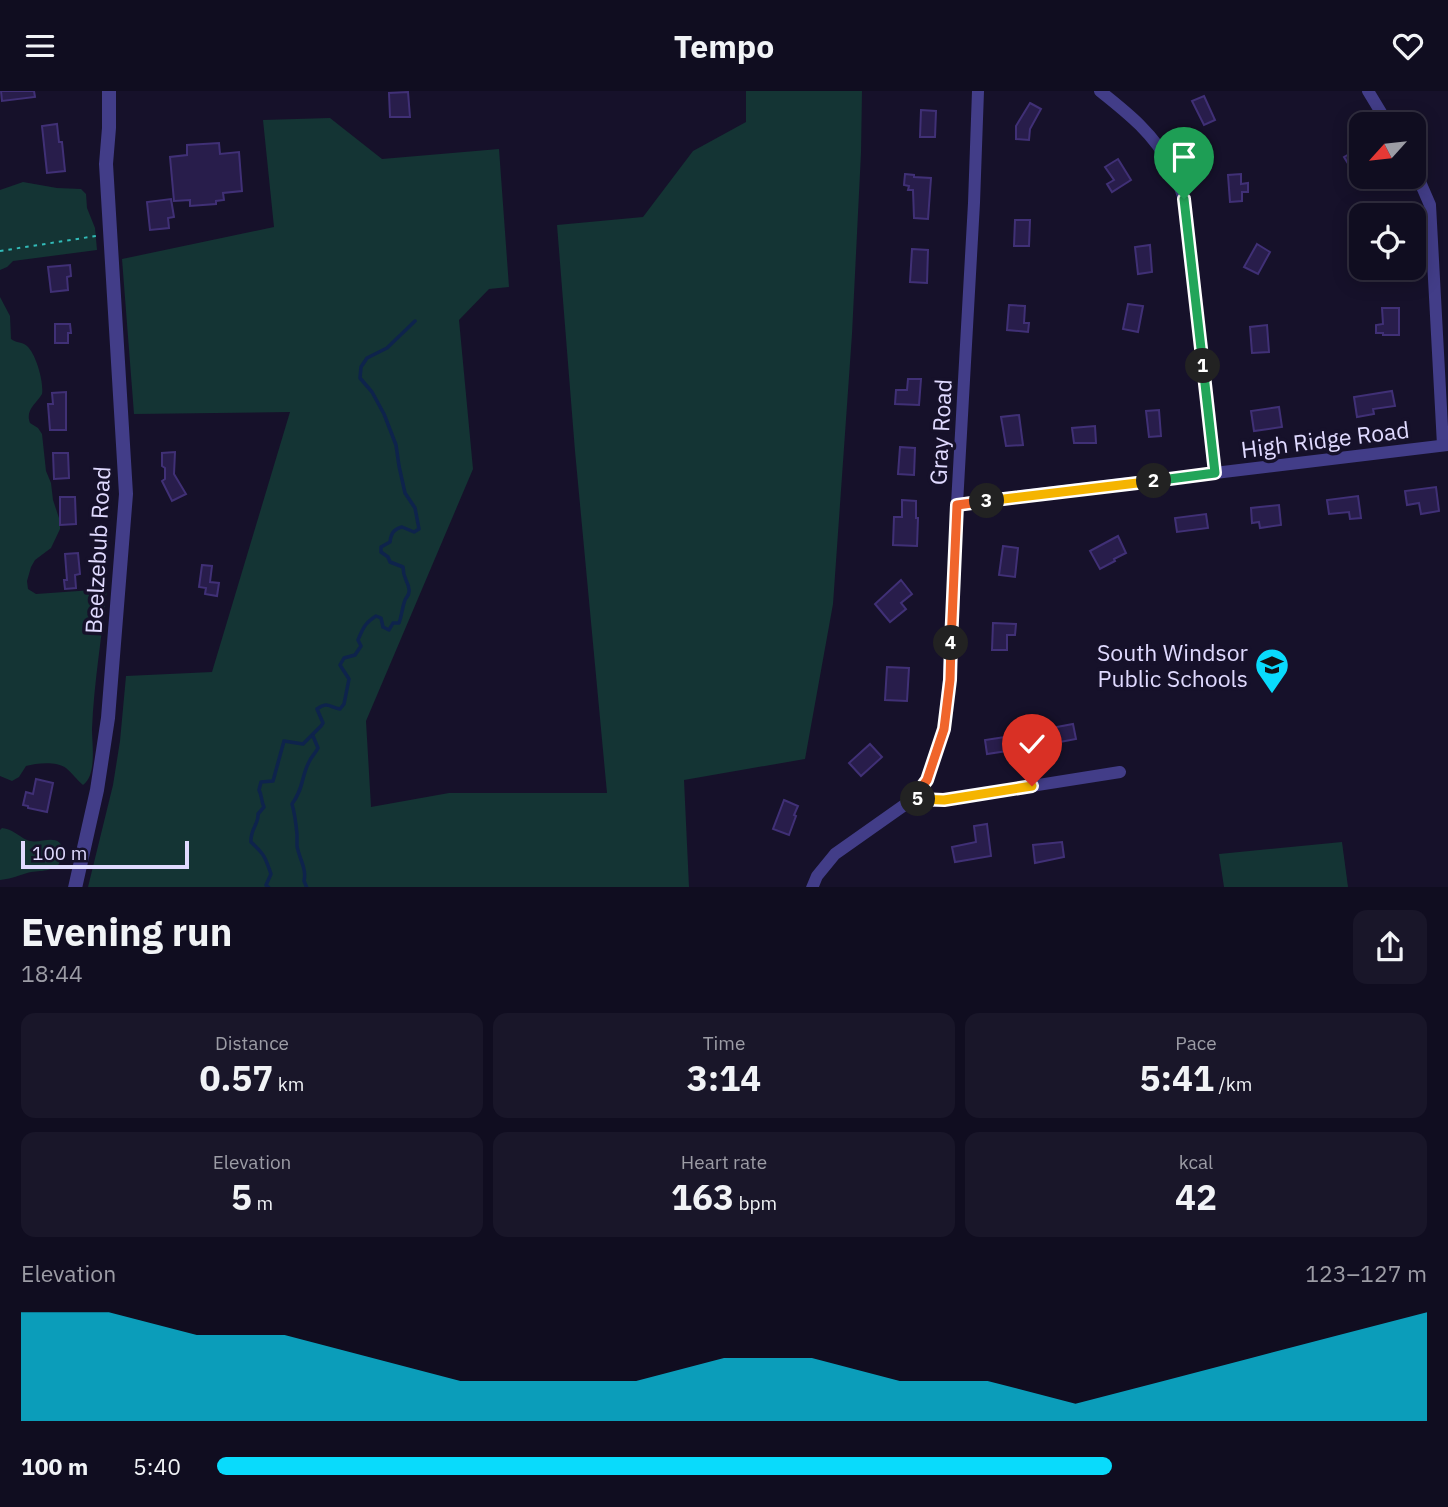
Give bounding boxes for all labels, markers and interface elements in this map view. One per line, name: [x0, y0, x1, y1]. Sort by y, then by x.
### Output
text: Tempo: [674, 25, 774, 67]
icon: menu: [21, 27, 59, 65]
icon: heart: [1389, 27, 1427, 65]
north arrow: [1349, 112, 1426, 189]
map controls: [1349, 112, 1426, 280]
pin: [1154, 127, 1214, 199]
icon: arrive: [1165, 138, 1203, 176]
button: locate: [1349, 203, 1426, 280]
pin: 1: [1186, 349, 1220, 383]
text: 1: [1197, 353, 1208, 377]
street label: Gray Road: [922, 378, 958, 486]
street label: High Ridge Road: [1239, 414, 1411, 464]
pin: 2: [1136, 463, 1172, 499]
street label: Beelzebub Road: [78, 466, 116, 634]
text: 2: [1148, 468, 1159, 492]
pin: 3: [970, 483, 1004, 519]
text: 3: [981, 488, 992, 512]
pin: 4: [934, 625, 968, 661]
text: 4: [945, 630, 956, 654]
place label: South Windsor Public Schools: [1097, 637, 1249, 693]
school or university icon: South Windsor Public Schools: [1253, 646, 1291, 695]
pin: [1002, 714, 1062, 786]
icon: check: [1013, 725, 1051, 763]
pin: 5: [900, 781, 936, 817]
text: 5: [912, 786, 923, 810]
scale bar: [21, 839, 189, 870]
text: 100 m: [32, 841, 87, 865]
text: Evening run: [21, 907, 232, 956]
button: share: [1353, 910, 1427, 984]
text: 18:44: [21, 958, 83, 988]
text: Distance: [215, 1031, 289, 1055]
text: Time: [703, 1031, 745, 1055]
text: Pace: [1175, 1031, 1217, 1055]
text: 0.57: [200, 1055, 273, 1101]
text: 3:14: [687, 1055, 761, 1101]
text: 5:41: [1140, 1055, 1214, 1101]
text: km: [273, 1072, 304, 1096]
text: /km: [1214, 1072, 1252, 1096]
text: Elevation: [213, 1150, 291, 1174]
text: Heart rate: [681, 1150, 767, 1174]
text: kcal: [1179, 1150, 1213, 1174]
text: 5: [231, 1174, 252, 1220]
text: 163: [671, 1174, 734, 1220]
text: 42: [1175, 1174, 1217, 1220]
text: m: [252, 1191, 273, 1215]
text: bpm: [734, 1191, 777, 1215]
text: Elevation: [21, 1258, 116, 1288]
text: 123–127 m: [1305, 1258, 1427, 1288]
text: 100 m: [21, 1451, 88, 1481]
text: 5:40: [133, 1451, 181, 1481]

